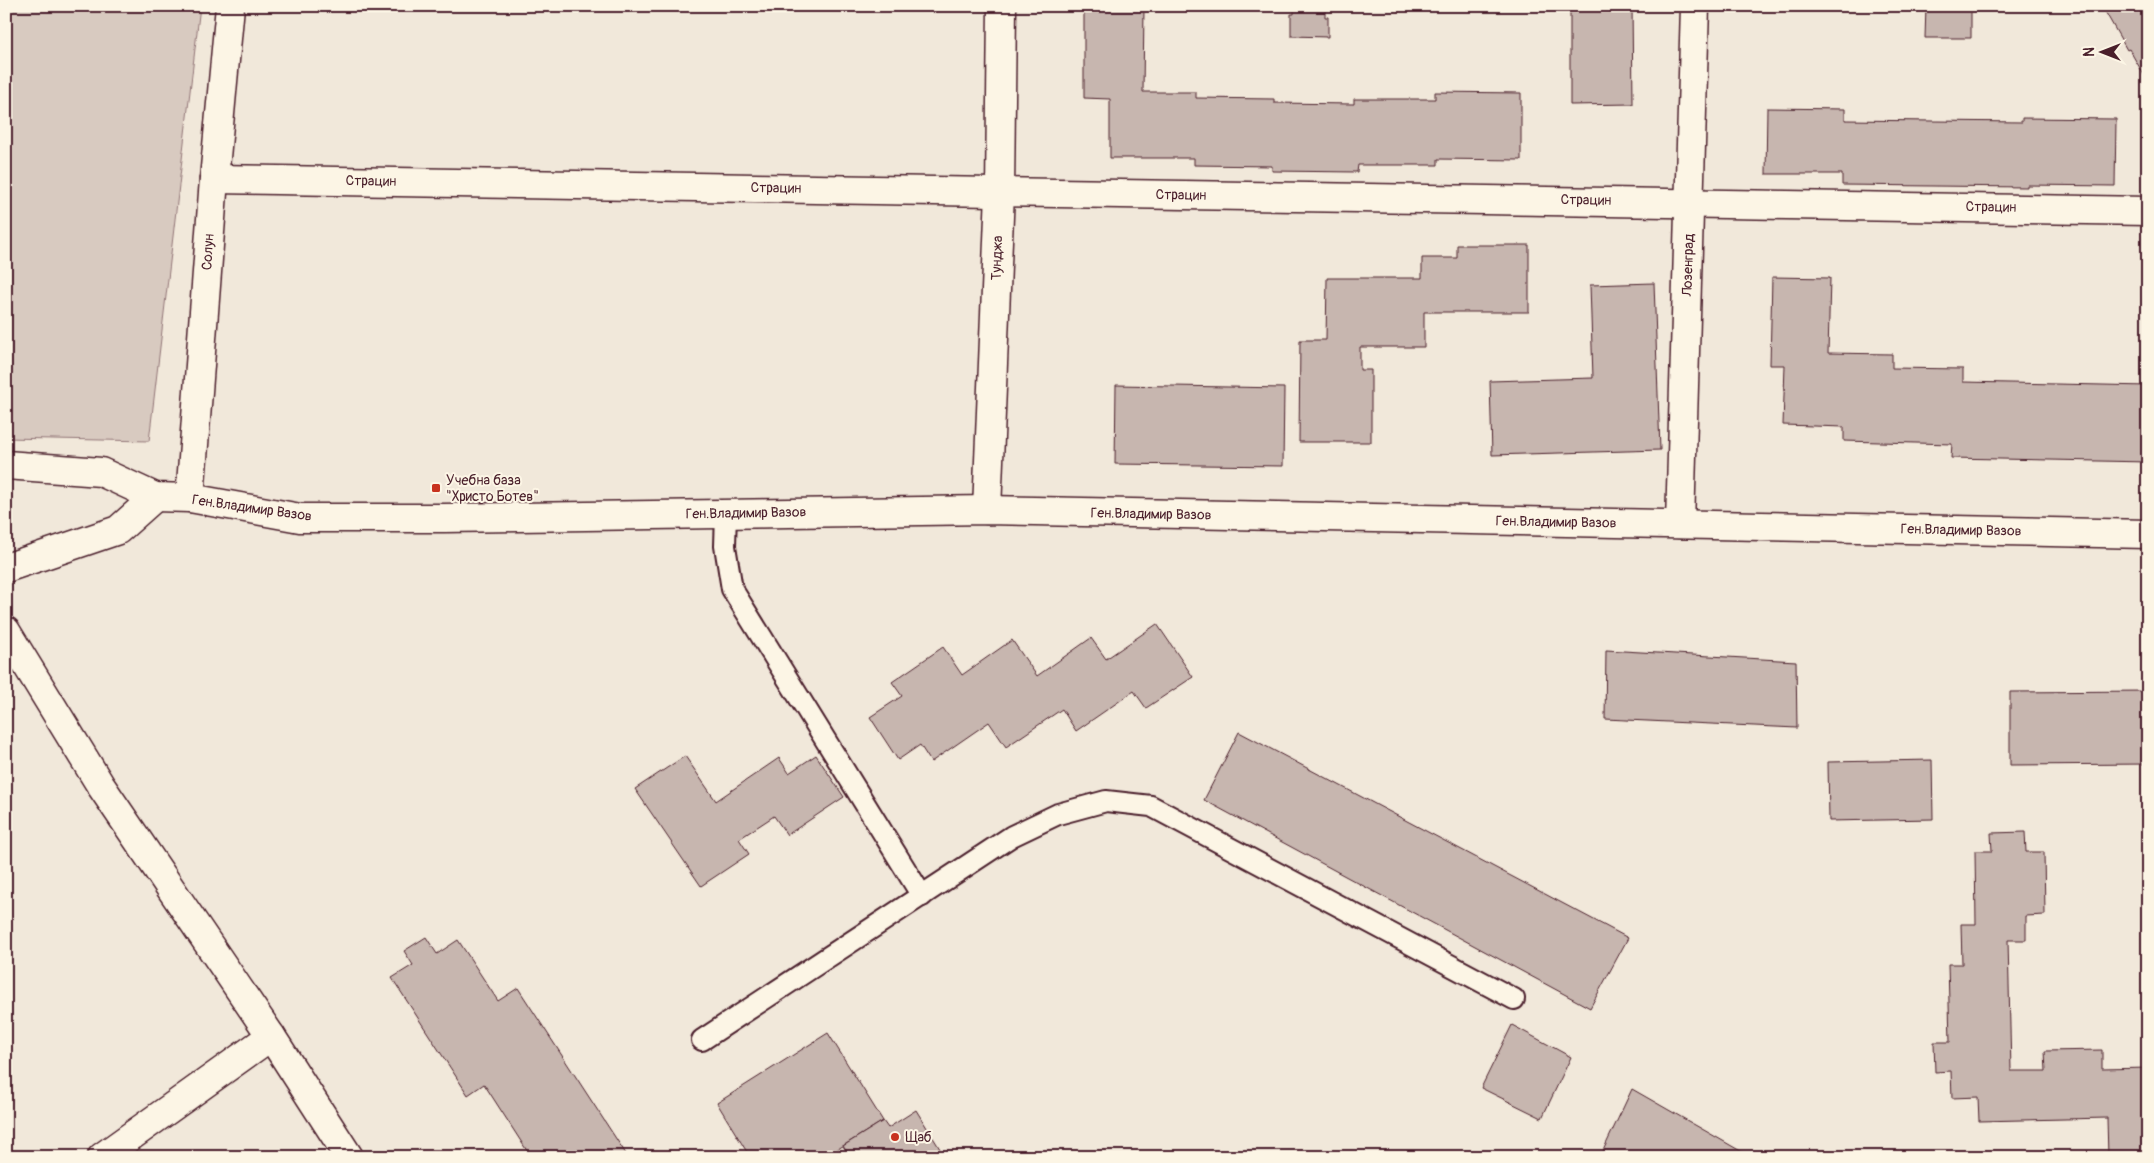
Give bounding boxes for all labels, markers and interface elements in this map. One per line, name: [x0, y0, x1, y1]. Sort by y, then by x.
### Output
north arrow: [2076, 28, 2126, 78]
text: N: [2081, 47, 2098, 57]
street label: Страцин: [345, 172, 397, 190]
street label: Страцин: [750, 179, 802, 197]
street label: Страцин: [1155, 186, 1207, 204]
street label: Страцин: [1560, 191, 1612, 209]
street label: Страцин: [1965, 198, 2017, 216]
street label: Солун: [198, 233, 218, 271]
street label: Лозенград: [1678, 233, 1698, 298]
street label: Тунджа: [988, 235, 1006, 281]
place label: Учебна база "Христо Ботев": [446, 472, 539, 505]
marker: Учебна база "Христо Ботев": [430, 482, 442, 494]
street label: Ген.Владимир Вазов: [191, 491, 313, 525]
street label: Ген.Владимир Вазов: [685, 503, 807, 523]
street label: Ген.Владимир Вазов: [1090, 504, 1212, 524]
street label: Ген.Владимир Вазов: [1495, 512, 1617, 532]
street label: Ген.Владимир Вазов: [1900, 520, 2022, 540]
place label: Щаб: [905, 1129, 932, 1146]
marker: Щаб: [889, 1131, 901, 1143]

